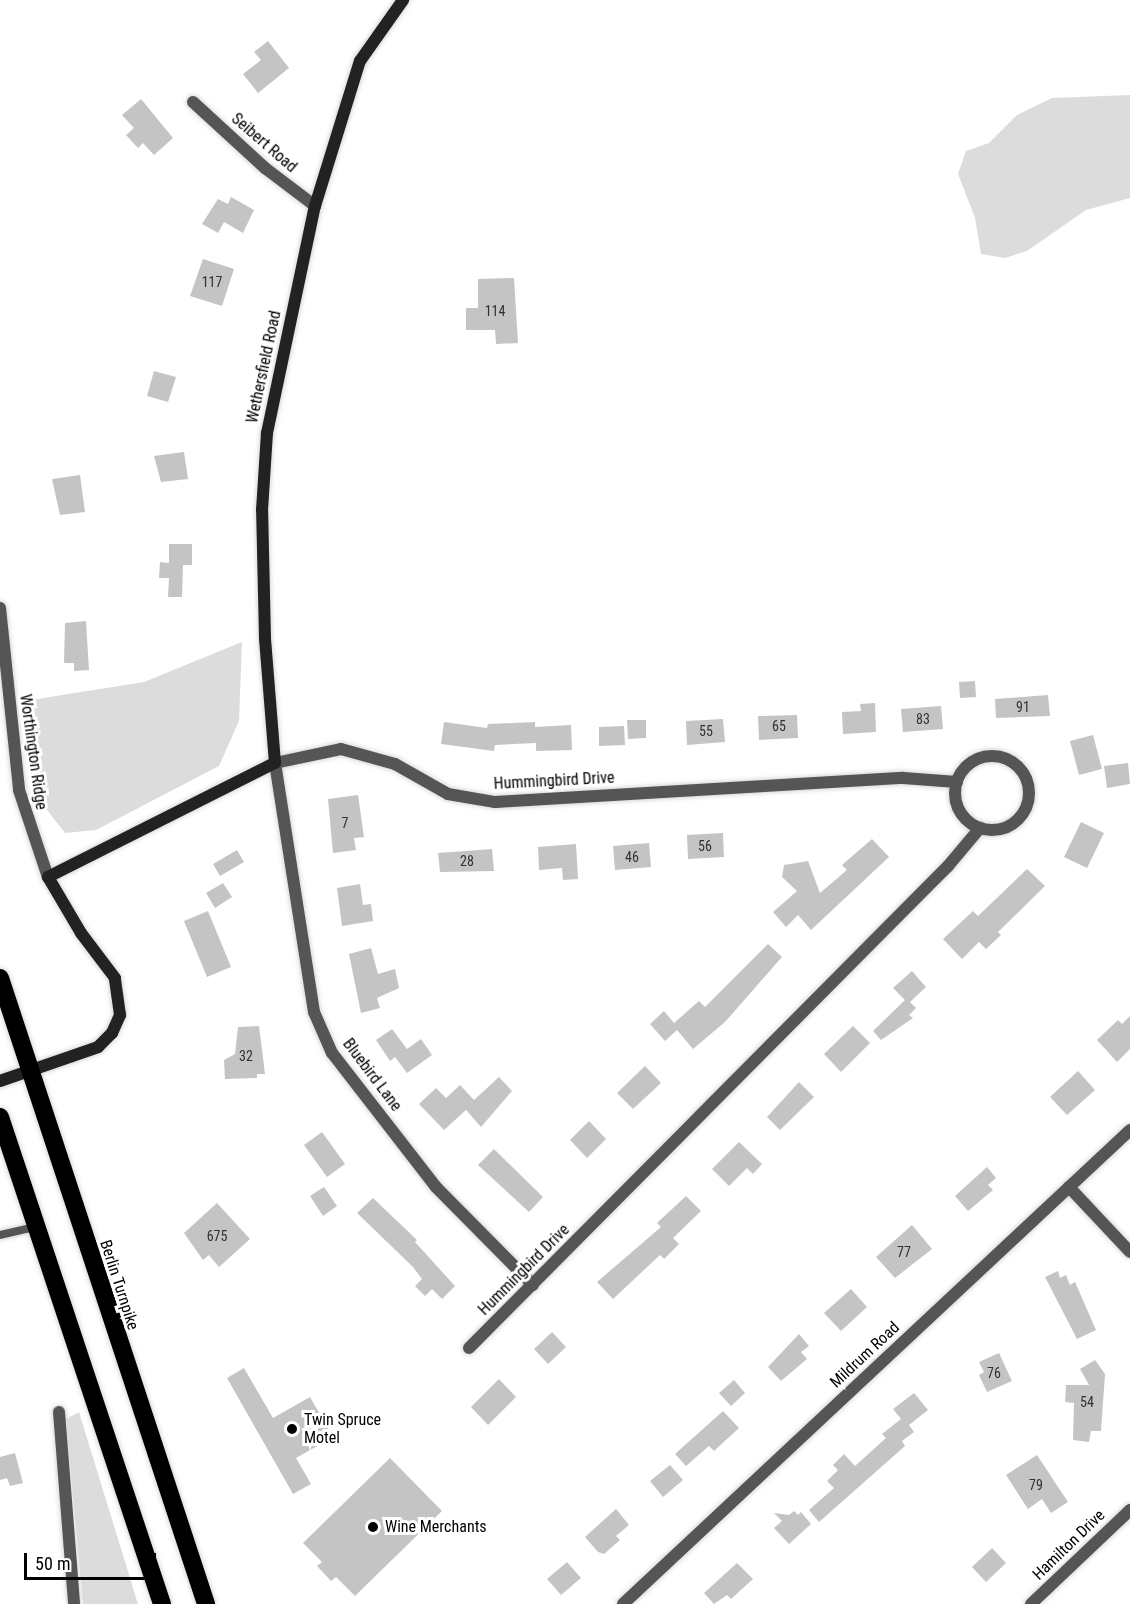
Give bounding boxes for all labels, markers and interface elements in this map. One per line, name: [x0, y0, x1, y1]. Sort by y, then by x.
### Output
street label: Seibert Road: [227, 109, 301, 177]
house number: 117: [202, 274, 222, 290]
house number: 114: [485, 303, 505, 319]
street label: Wethersfield Road: [243, 309, 285, 425]
street label: Worthington Ridge: [15, 693, 51, 811]
house number: 91: [1016, 699, 1030, 715]
house number: 83: [916, 711, 930, 727]
house number: 65: [772, 718, 786, 734]
house number: 55: [699, 723, 713, 739]
street label: Hummingbird Drive: [493, 768, 615, 794]
house number: 7: [342, 815, 348, 831]
house number: 56: [698, 838, 712, 854]
house number: 46: [625, 849, 639, 865]
house number: 28: [460, 853, 474, 869]
street label: Bluebird Lane: [338, 1035, 406, 1115]
house number: 32: [239, 1048, 253, 1064]
street label: Hummingbird Drive: [474, 1220, 574, 1320]
house number: 675: [207, 1228, 227, 1244]
street label: Berlin Turnpike: [95, 1237, 143, 1333]
house number: 77: [897, 1244, 911, 1260]
street label: Mildrum Road: [826, 1318, 904, 1392]
house number: 76: [987, 1365, 1001, 1381]
house number: 54: [1080, 1394, 1094, 1410]
place label: Twin Spruce Motel: [304, 1410, 381, 1448]
marker: Twin Spruce Motel: [285, 1422, 299, 1436]
house number: 79: [1029, 1477, 1043, 1493]
street label: Hamilton Drive: [1029, 1506, 1109, 1584]
place label: Wine Merchants: [385, 1517, 487, 1537]
marker: Wine Merchants: [366, 1520, 380, 1534]
scale bar: [27, 1541, 159, 1579]
text: 50 m: [35, 1553, 70, 1574]

